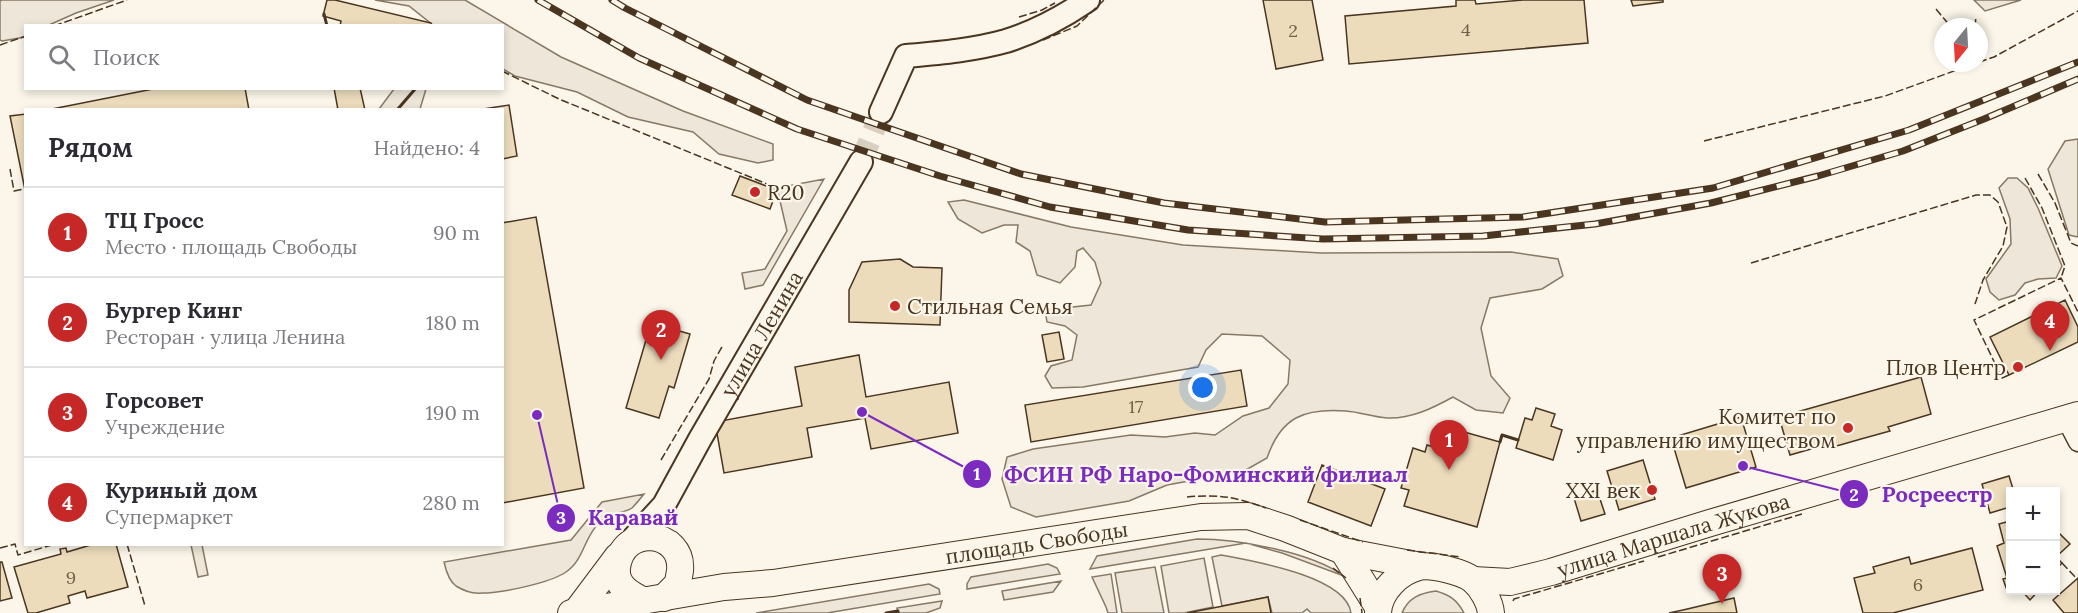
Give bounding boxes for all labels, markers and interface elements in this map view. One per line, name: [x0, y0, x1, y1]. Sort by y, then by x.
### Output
house number: 4: [1461, 18, 1471, 41]
north arrow: [1934, 18, 1988, 72]
house number: 2: [1288, 19, 1298, 42]
search box: [24, 24, 504, 90]
icon: search: [45, 41, 78, 74]
text: Поиск: [93, 43, 159, 71]
text: Рядом: [48, 131, 133, 164]
text: Найдено: 4: [374, 135, 480, 160]
place label: R20: [767, 179, 805, 206]
marker: R20: [748, 185, 762, 199]
text: ТЦ Гросс: [105, 206, 204, 234]
text: 1: [63, 220, 72, 245]
text: 90 m: [433, 220, 480, 245]
text: Место · площадь Свободы: [105, 234, 357, 259]
street label: улица Ленина: [714, 265, 809, 402]
place label: Стильная Семья: [907, 293, 1073, 320]
text: Бургер Кинг: [105, 296, 242, 324]
marker: Стильная Семья: [888, 299, 902, 313]
pin: 4: [2030, 302, 2070, 351]
text: 2: [62, 310, 73, 335]
text: 180 m: [426, 310, 480, 335]
pin: 2: [642, 310, 680, 360]
text: Ресторан · улица Ленина: [105, 324, 345, 349]
place label: Плов Центр: [1886, 354, 2006, 381]
marker: Плов Центр: [2011, 360, 2025, 374]
your location: [1188, 373, 1217, 402]
text: Горсовет: [105, 386, 203, 414]
house number: 17: [1129, 395, 1143, 418]
text: 3: [62, 400, 73, 425]
text: 190 m: [426, 400, 480, 425]
place label: Комитет по управлению имуществом: [1576, 403, 1836, 454]
text: Учреждение: [105, 414, 225, 439]
pin: 1: [1430, 420, 1468, 470]
marker: Комитет по управлению имуществом: [1841, 421, 1855, 435]
callout: ФСИН РФ Наро-Фоминский филиал: [962, 454, 1420, 494]
text: ФСИН РФ Наро-Фоминский филиал: [1004, 460, 1408, 488]
text: 1: [973, 462, 981, 485]
callout: Росреестр: [1839, 474, 2004, 514]
text: Куриный дом: [105, 476, 257, 504]
place label: XXI век: [1566, 477, 1641, 504]
text: Росреестр: [1882, 480, 1992, 508]
marker: XXI век: [1645, 483, 1659, 497]
text: 2: [1849, 483, 1859, 506]
street label: улица Маршала Жукова: [1554, 487, 1793, 583]
map controls: [2006, 487, 2060, 595]
button: +: [2006, 487, 2060, 541]
text: 4: [62, 490, 73, 515]
text: 280 m: [422, 490, 480, 515]
callout: Каравай: [546, 498, 690, 538]
text: Каравай: [588, 503, 678, 531]
text: Супермаркет: [105, 504, 233, 529]
text: 3: [556, 506, 566, 529]
street label: площадь Свободы: [943, 515, 1130, 570]
button: −: [2006, 541, 2060, 595]
pin: 3: [1702, 554, 1742, 604]
house number: 9: [66, 566, 76, 589]
house number: 6: [1913, 573, 1923, 596]

